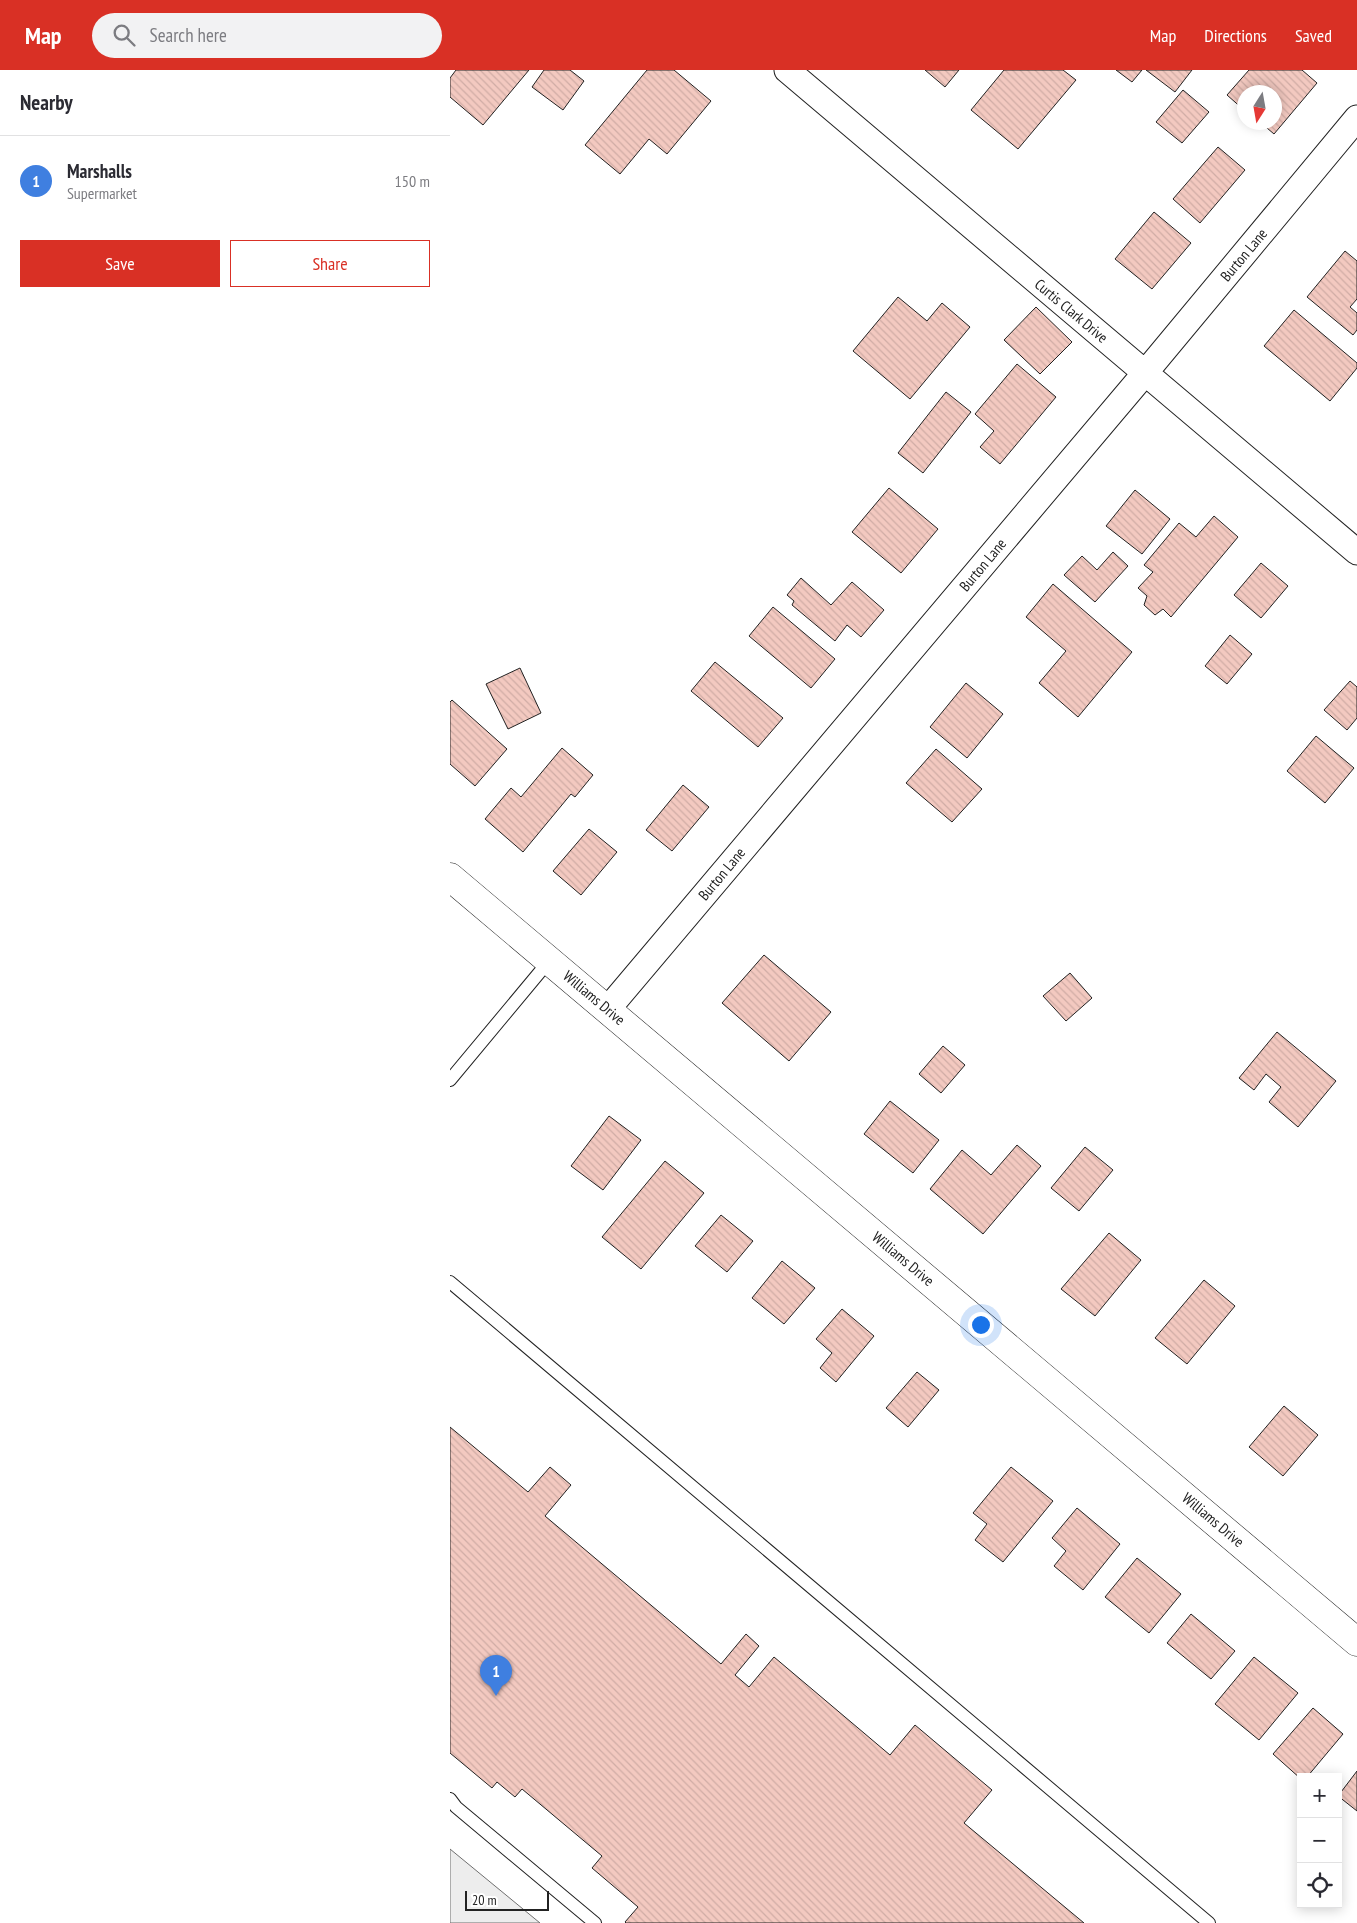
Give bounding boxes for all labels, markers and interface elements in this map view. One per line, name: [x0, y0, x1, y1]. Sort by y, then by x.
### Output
search box: [92, 13, 442, 58]
text: Map: [25, 20, 62, 51]
icon: search: [110, 21, 138, 49]
text: Search here: [150, 23, 227, 47]
text: Map: [1150, 24, 1176, 47]
text: Directions: [1204, 24, 1267, 47]
text: Saved: [1295, 24, 1332, 47]
north arrow: [1237, 85, 1282, 130]
text: Nearby: [20, 89, 73, 116]
text: Marshalls: [67, 159, 132, 183]
text: 1: [32, 171, 40, 191]
text: 150 m: [395, 171, 430, 191]
text: Supermarket: [67, 183, 137, 203]
street label: Burton Lane: [1216, 224, 1271, 285]
button: Save: [20, 240, 220, 287]
button: Share: [230, 240, 430, 287]
street label: Curtis Clark Drive: [1031, 275, 1112, 347]
street label: Burton Lane: [955, 534, 1010, 595]
street label: Burton Lane: [694, 843, 749, 904]
street label: Williams Drive: [560, 966, 629, 1029]
street label: Williams Drive: [869, 1227, 938, 1290]
your location: [968, 1312, 994, 1338]
street label: Williams Drive: [1179, 1488, 1248, 1551]
pin: 1: [480, 1655, 512, 1696]
map controls: [1297, 1773, 1342, 1908]
button: +: [1297, 1773, 1342, 1818]
button: −: [1297, 1818, 1342, 1863]
button: locate: [1297, 1863, 1342, 1908]
scale bar: [465, 1888, 549, 1911]
text: 20 m: [472, 1891, 497, 1909]

